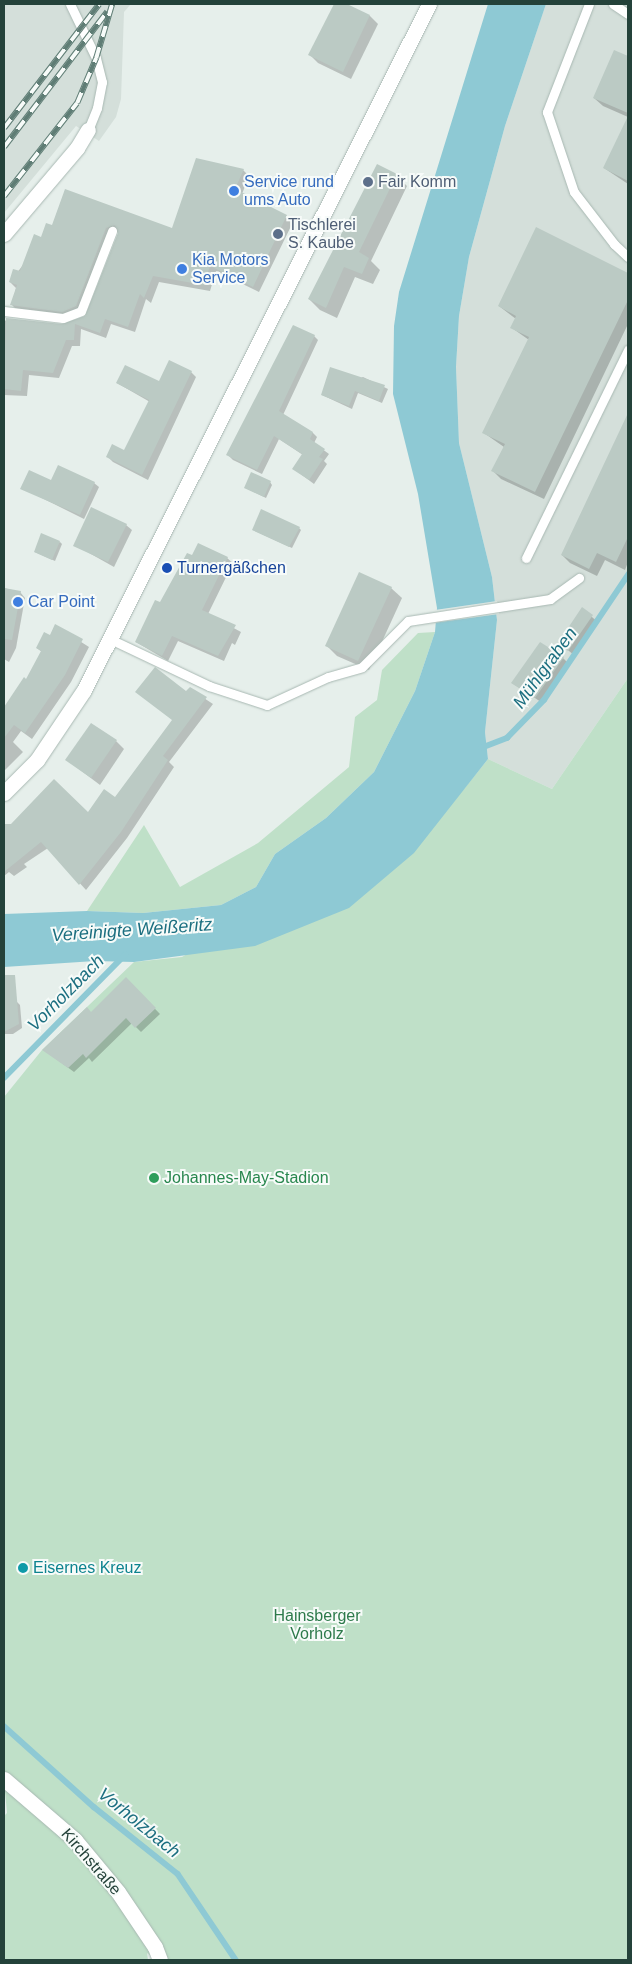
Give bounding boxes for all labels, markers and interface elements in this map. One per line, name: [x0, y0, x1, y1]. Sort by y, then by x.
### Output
place label: Service rund ums Auto: [244, 172, 334, 210]
place label: Fair Komm: [378, 172, 456, 192]
marker: Fair Komm: [362, 176, 374, 188]
marker: Service rund ums Auto: [228, 185, 240, 197]
place label: Tischlerei S. Kaube: [288, 215, 356, 253]
marker: Tischlerei S. Kaube: [272, 228, 284, 240]
place label: Kia Motors Service: [192, 250, 268, 288]
marker: Kia Motors Service: [176, 263, 188, 275]
place label: Turnergäßchen: [177, 558, 286, 578]
marker: Turnergäßchen: [161, 562, 173, 574]
place label: Car Point: [28, 592, 95, 612]
marker: Car Point: [12, 596, 24, 608]
water label: Mühlgraben: [508, 623, 582, 713]
water label: Vereinigte Weißeritz: [51, 914, 213, 946]
water label: Vorholzbach: [23, 950, 109, 1036]
place label: Johannes-May-Stadion: [164, 1168, 329, 1188]
marker: Johannes-May-Stadion: [148, 1172, 160, 1184]
place label: Eisernes Kreuz: [33, 1558, 141, 1578]
marker: Eisernes Kreuz: [17, 1562, 29, 1574]
park label: Hainsberger Vorholz: [273, 1606, 361, 1644]
water label: Vorholzbach: [94, 1783, 184, 1863]
street label: Kirchstraße: [57, 1825, 125, 1899]

